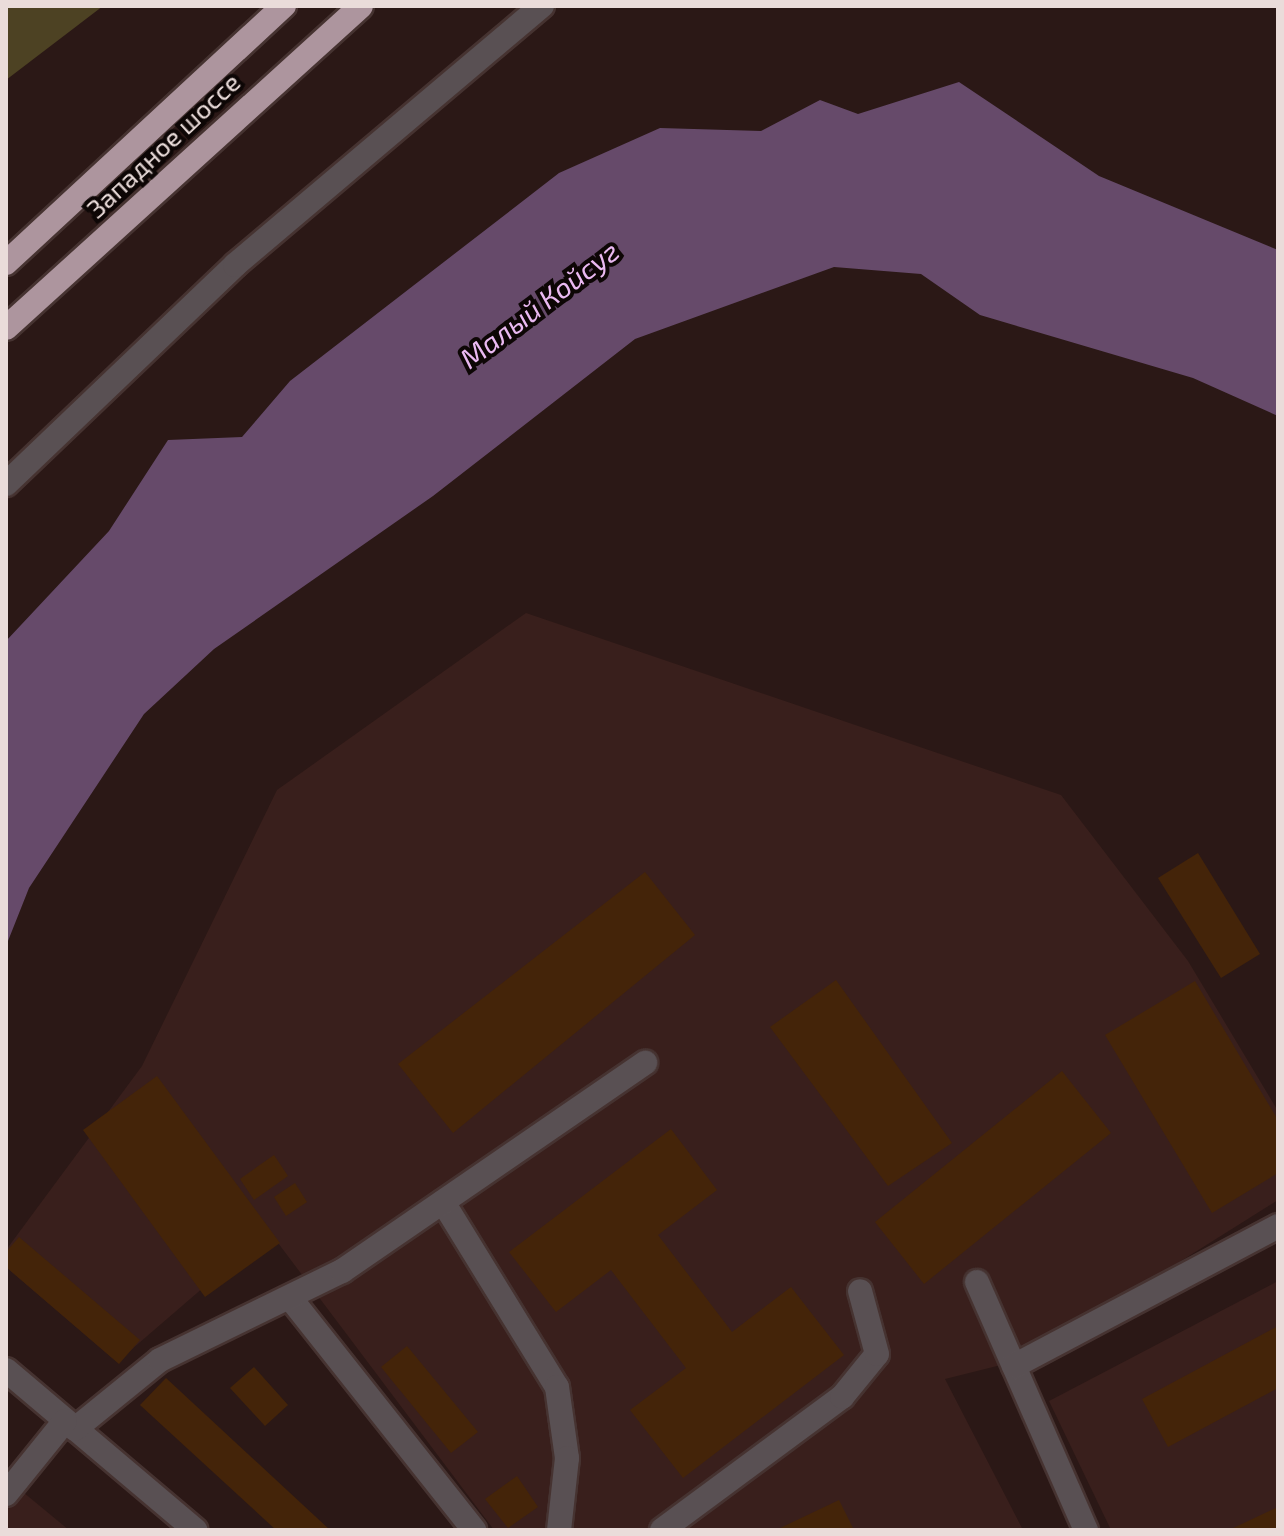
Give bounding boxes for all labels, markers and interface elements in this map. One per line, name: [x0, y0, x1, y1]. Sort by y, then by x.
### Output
street label: Западное шоссе: [80, 66, 246, 224]
water label: Малый Койсуг: [453, 233, 625, 375]

